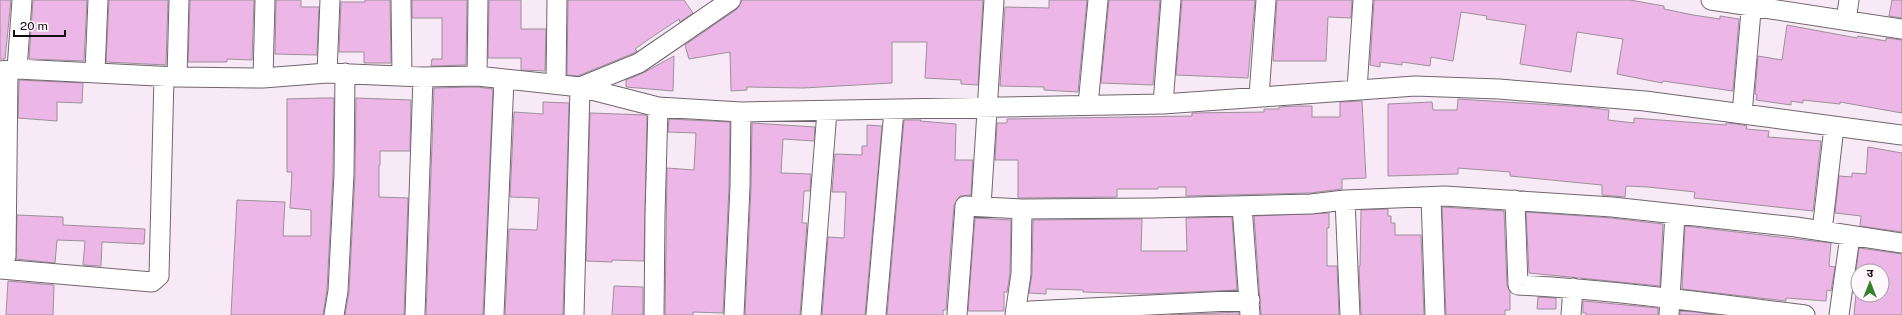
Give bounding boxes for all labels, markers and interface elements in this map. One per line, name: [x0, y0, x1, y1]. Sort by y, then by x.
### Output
scale bar: [14, 12, 65, 38]
text: 20 m: [20, 19, 48, 33]
north arrow: [1850, 263, 1890, 303]
text: उ: [1867, 267, 1874, 279]

